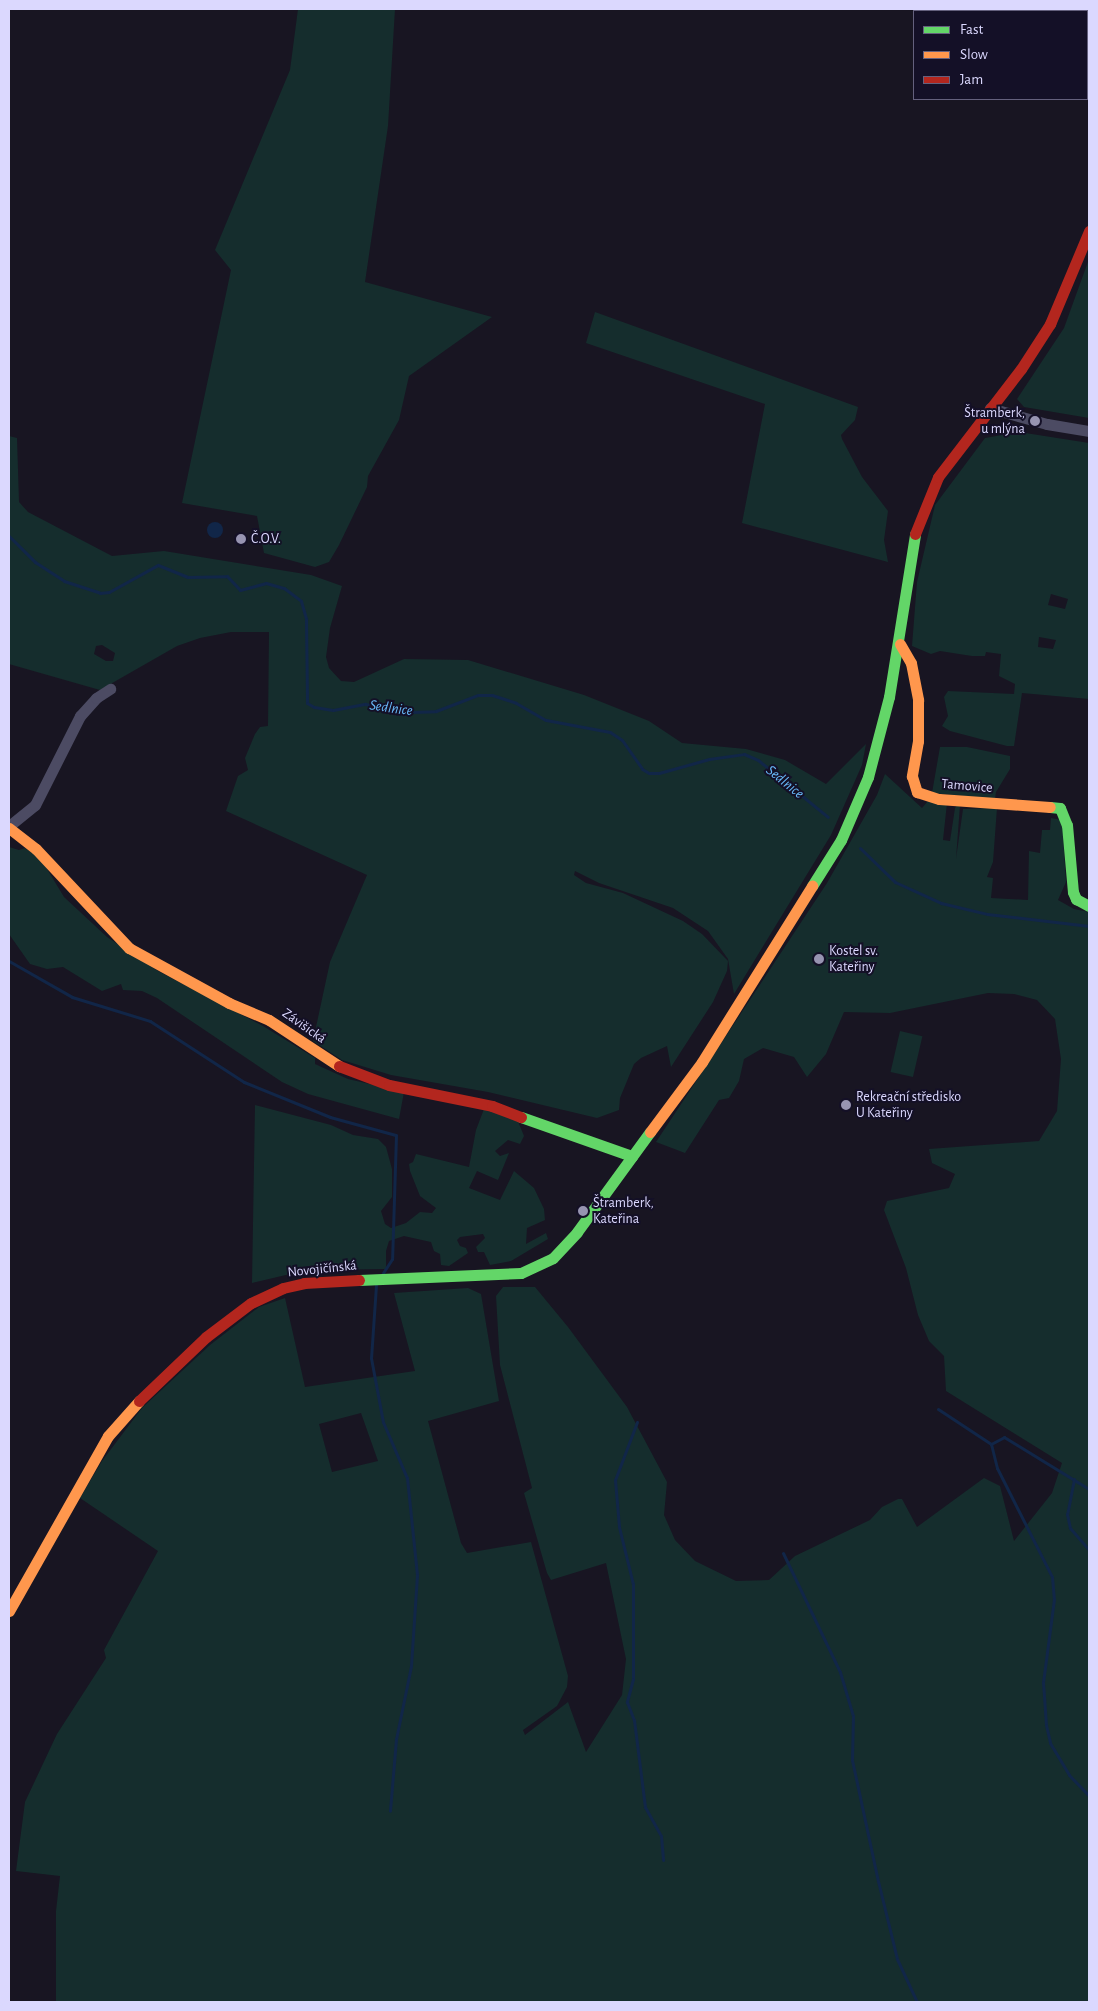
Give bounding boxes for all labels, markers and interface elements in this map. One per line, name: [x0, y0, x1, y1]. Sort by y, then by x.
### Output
legend: [913, 10, 1088, 100]
text: Fast: [960, 22, 983, 37]
text: Slow: [960, 47, 988, 62]
text: Jam: [960, 72, 983, 87]
place label: Štramberk, u mlýna: [964, 405, 1025, 438]
marker: Štramberk, u mlýna: [1029, 415, 1041, 427]
place label: Č.O.V.: [251, 531, 281, 547]
marker: Č.O.V.: [235, 533, 247, 545]
water label: Sedlnice: [368, 696, 414, 720]
water label: Sedlnice: [762, 761, 808, 803]
street label: Tamovice: [941, 775, 993, 797]
place label: Kostel sv. Kateřiny: [829, 943, 878, 976]
marker: Kostel sv. Kateřiny: [813, 953, 825, 965]
street label: Závišická: [279, 1005, 329, 1047]
place label: Rekreační středisko U Kateřiny: [856, 1089, 961, 1122]
marker: Rekreační středisko U Kateřiny: [840, 1099, 852, 1111]
place label: Štramberk, Kateřina: [593, 1195, 654, 1228]
marker: Štramberk, Kateřina: [577, 1205, 589, 1217]
street label: Novojičínská: [287, 1257, 357, 1281]

